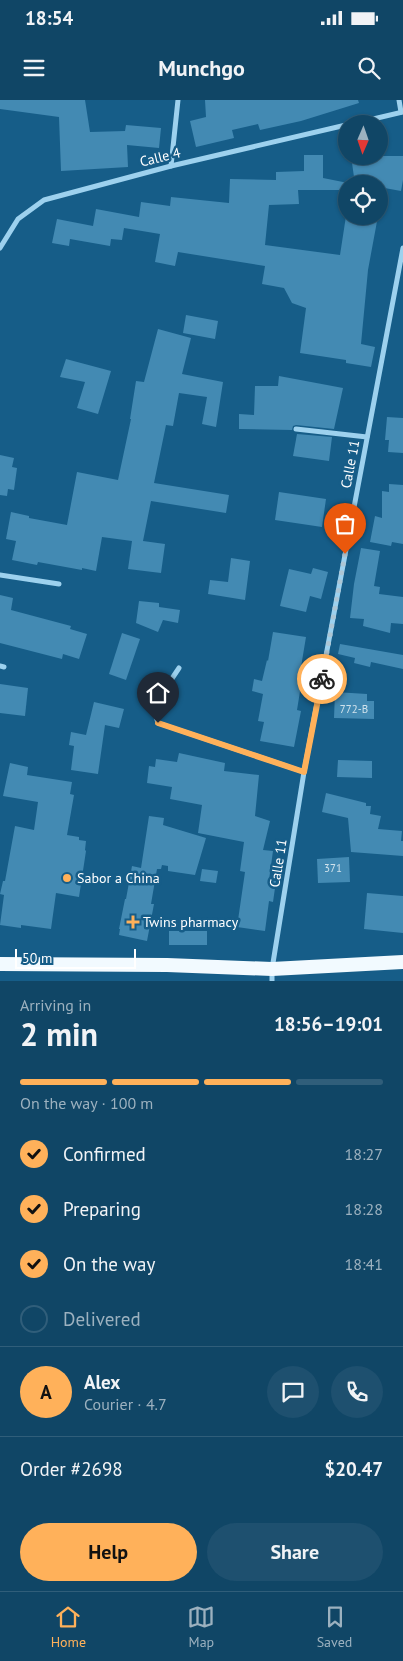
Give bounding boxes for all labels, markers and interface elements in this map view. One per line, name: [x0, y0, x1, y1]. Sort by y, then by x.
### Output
text: 18:54: [25, 6, 73, 30]
icon: menu: [20, 54, 48, 82]
text: Munchgo: [158, 54, 245, 82]
icon: search: [355, 54, 383, 82]
north arrow: [338, 115, 388, 165]
map controls: [338, 115, 388, 225]
street label: Calle 4: [138, 143, 183, 171]
button: locate: [338, 175, 388, 225]
street label: Calle 11: [336, 438, 364, 490]
pin: [324, 503, 366, 554]
icon: bag: [331, 510, 359, 538]
courier: [297, 654, 347, 704]
icon: bike: [308, 665, 336, 693]
pin: [137, 672, 179, 723]
icon: home: [144, 679, 172, 707]
house number: 772-B: [340, 702, 368, 716]
street label: Calle 11: [265, 837, 291, 889]
house number: 371: [324, 861, 342, 875]
place label: Sabor a China: [77, 869, 160, 887]
marker: Sabor a China: [61, 872, 73, 884]
place label: Twins pharmacy: [143, 913, 239, 931]
marker: Twins pharmacy: [127, 916, 139, 928]
scale bar: [15, 946, 136, 969]
text: 50 m: [22, 949, 52, 967]
text: Arriving in: [20, 995, 91, 1015]
text: 18:56–19:01: [274, 1012, 383, 1036]
text: 2 min: [20, 1013, 98, 1055]
text: On the way · 100 m: [20, 1093, 153, 1113]
icon: check: [20, 1140, 48, 1168]
text: Confirmed: [63, 1142, 146, 1166]
text: 18:27: [345, 1144, 383, 1164]
icon: check: [20, 1195, 48, 1223]
text: Preparing: [63, 1197, 141, 1221]
text: 18:28: [345, 1199, 383, 1219]
icon: check: [20, 1250, 48, 1278]
text: On the way: [63, 1252, 155, 1276]
text: 18:41: [345, 1254, 383, 1274]
text: Delivered: [63, 1307, 141, 1331]
button: chat: [267, 1366, 319, 1418]
button: phone: [331, 1366, 383, 1418]
text: Alex: [84, 1370, 120, 1394]
text: A: [40, 1380, 52, 1404]
text: Courier · 4.7: [84, 1394, 167, 1414]
text: Order #2698: [20, 1457, 123, 1481]
text: $20.47: [324, 1457, 383, 1481]
button: Help: [20, 1523, 197, 1581]
button: Share: [207, 1523, 383, 1581]
tab: Home: [51, 1603, 86, 1651]
tab: Map: [187, 1603, 215, 1651]
tab: Saved: [317, 1603, 352, 1651]

